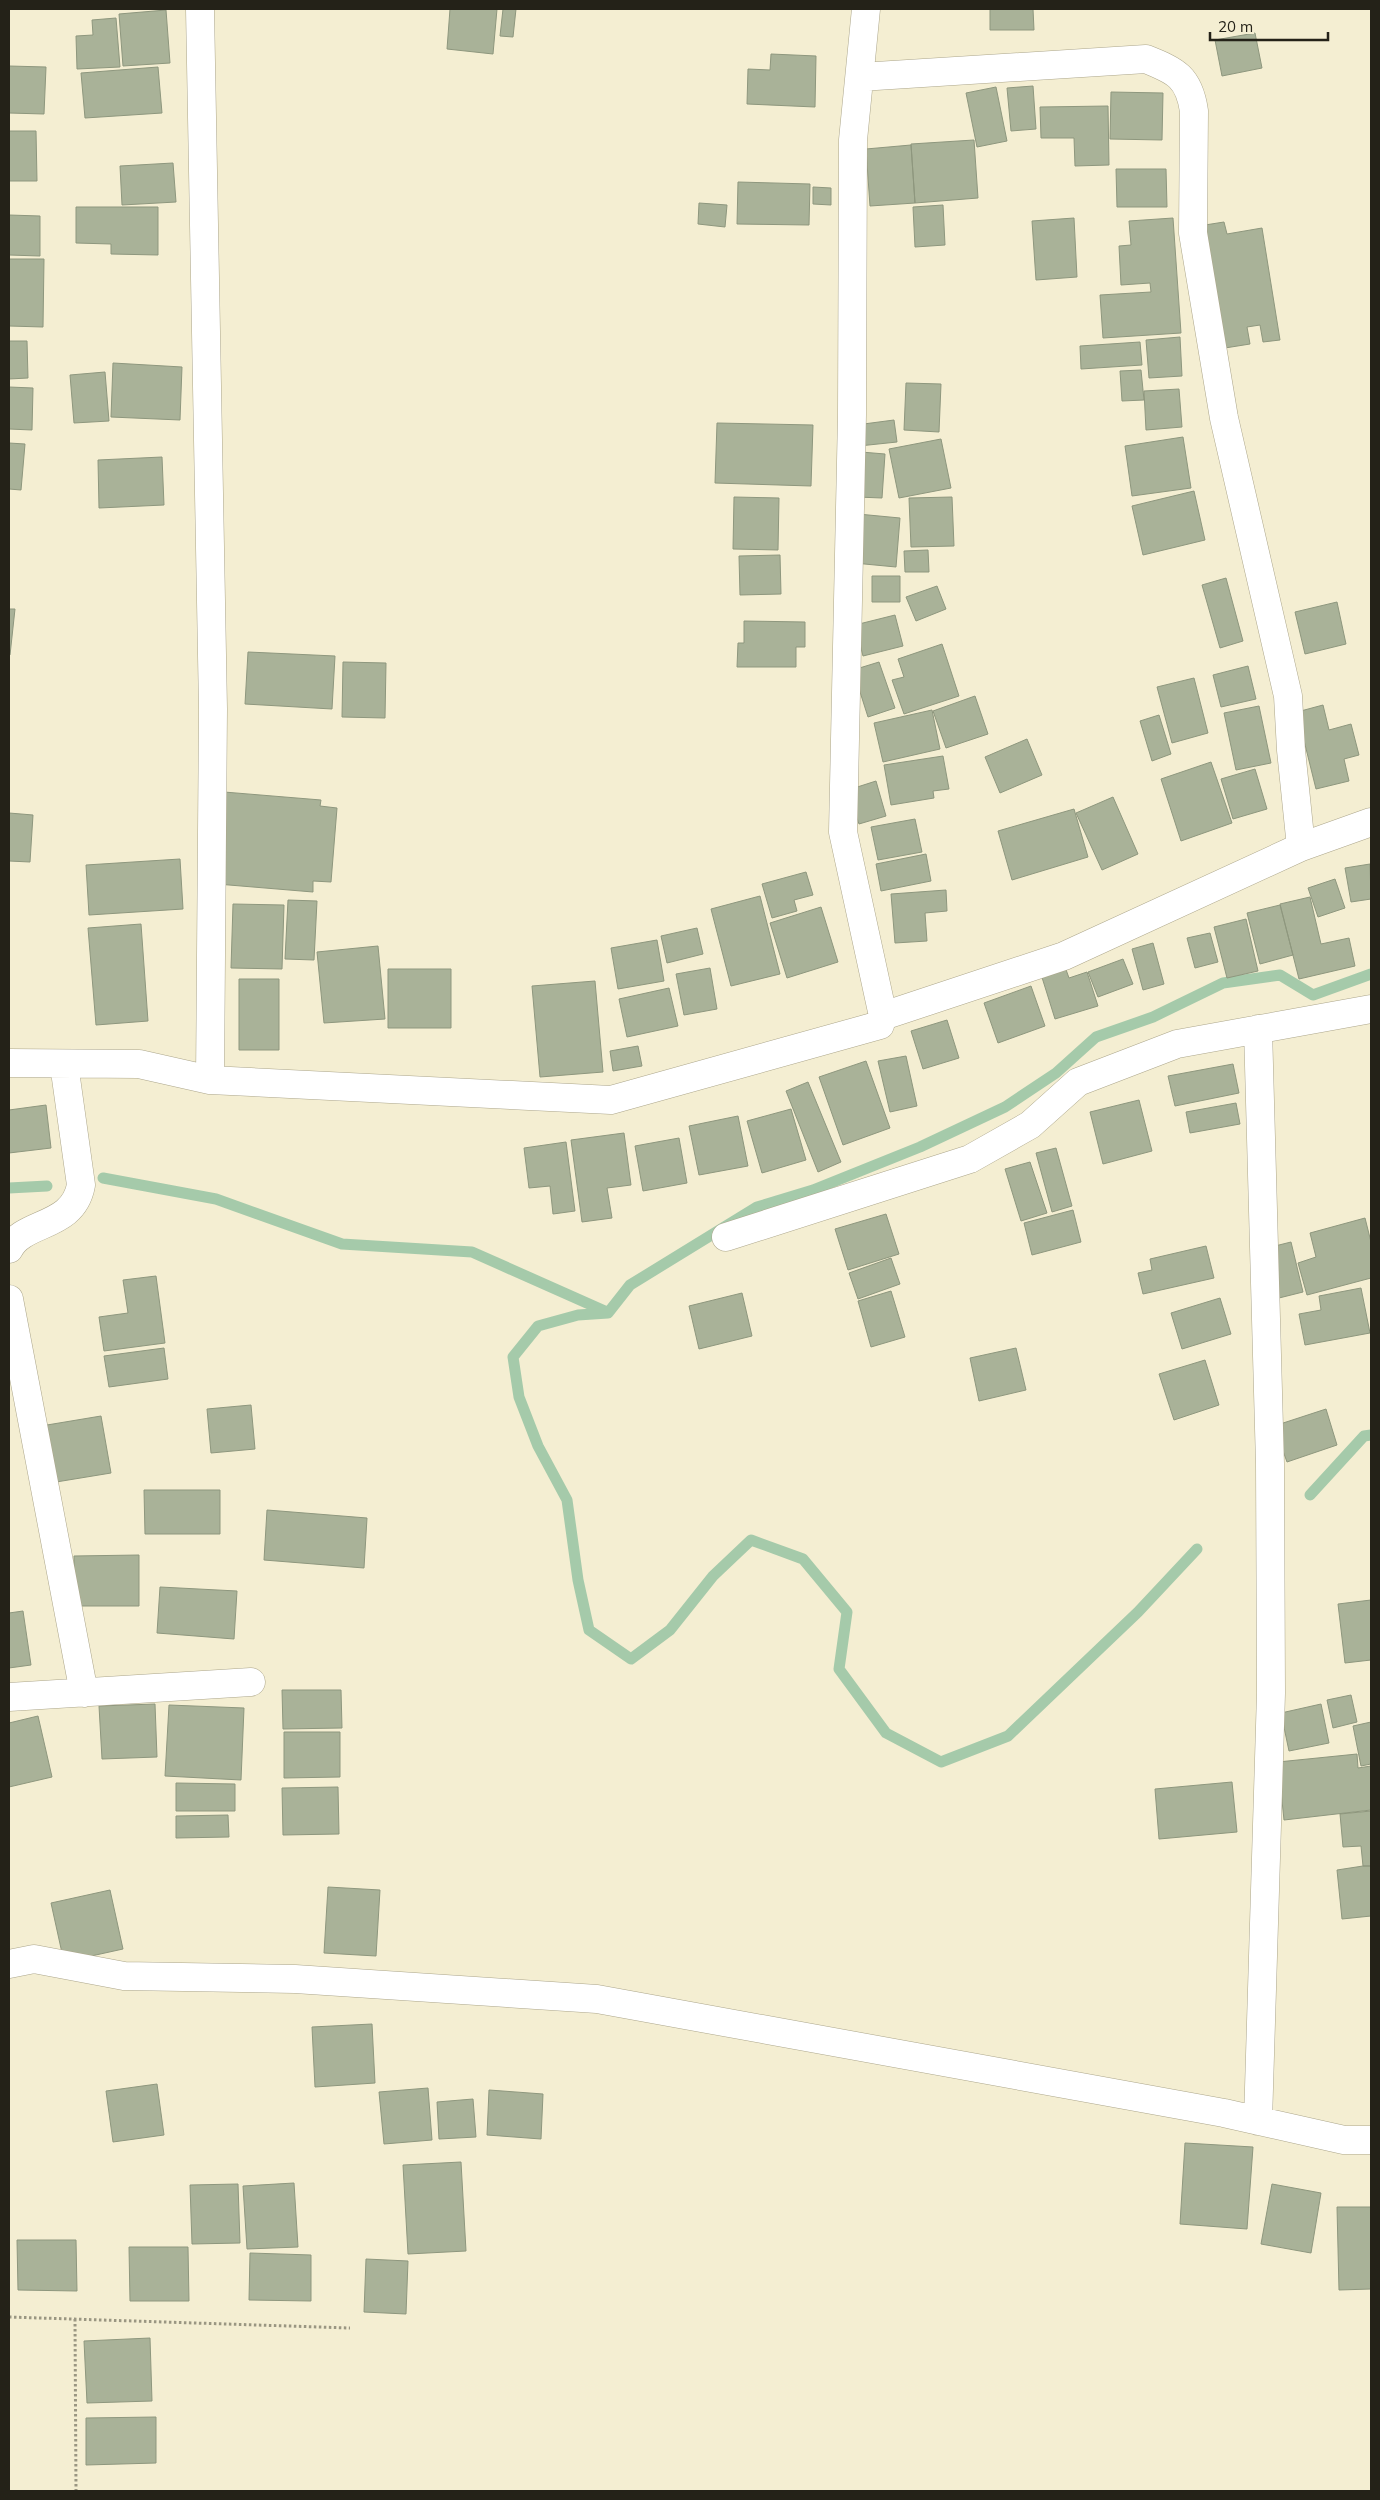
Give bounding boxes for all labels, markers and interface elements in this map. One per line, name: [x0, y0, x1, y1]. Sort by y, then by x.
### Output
scale bar: [1210, 10, 1328, 42]
text: 20 m: [1218, 17, 1253, 36]

